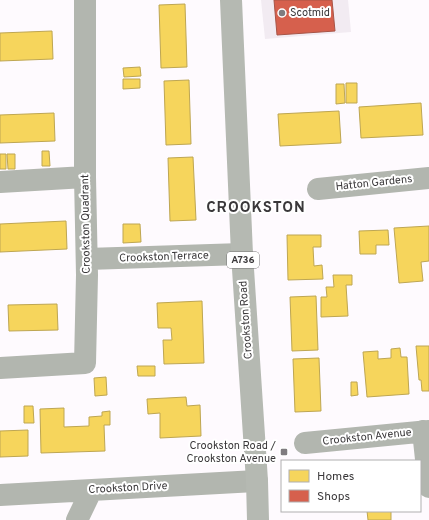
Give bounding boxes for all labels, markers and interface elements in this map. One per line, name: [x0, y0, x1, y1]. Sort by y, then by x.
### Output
place label: Scotmid: [290, 6, 330, 20]
marker: Scotmid: [277, 8, 287, 18]
street label: Hatton Gardens: [335, 172, 413, 194]
street label: Crookston Quadrant: [78, 174, 94, 274]
district label: CROOKSTON: [206, 199, 306, 218]
street label: Crookston Terrace: [119, 248, 209, 266]
road number: A736: [227, 252, 259, 268]
street label: Crookston Road: [236, 280, 256, 360]
street label: Crookston Avenue: [322, 425, 412, 449]
place label: Crookston Road / Crookston Avenue: [187, 439, 277, 466]
marker: Crookston Road / Crookston Avenue: [279, 447, 289, 457]
legend: [281, 460, 421, 512]
text: Homes: [317, 469, 354, 485]
street label: Crookston Drive: [88, 479, 168, 497]
text: Shops: [317, 489, 350, 505]

